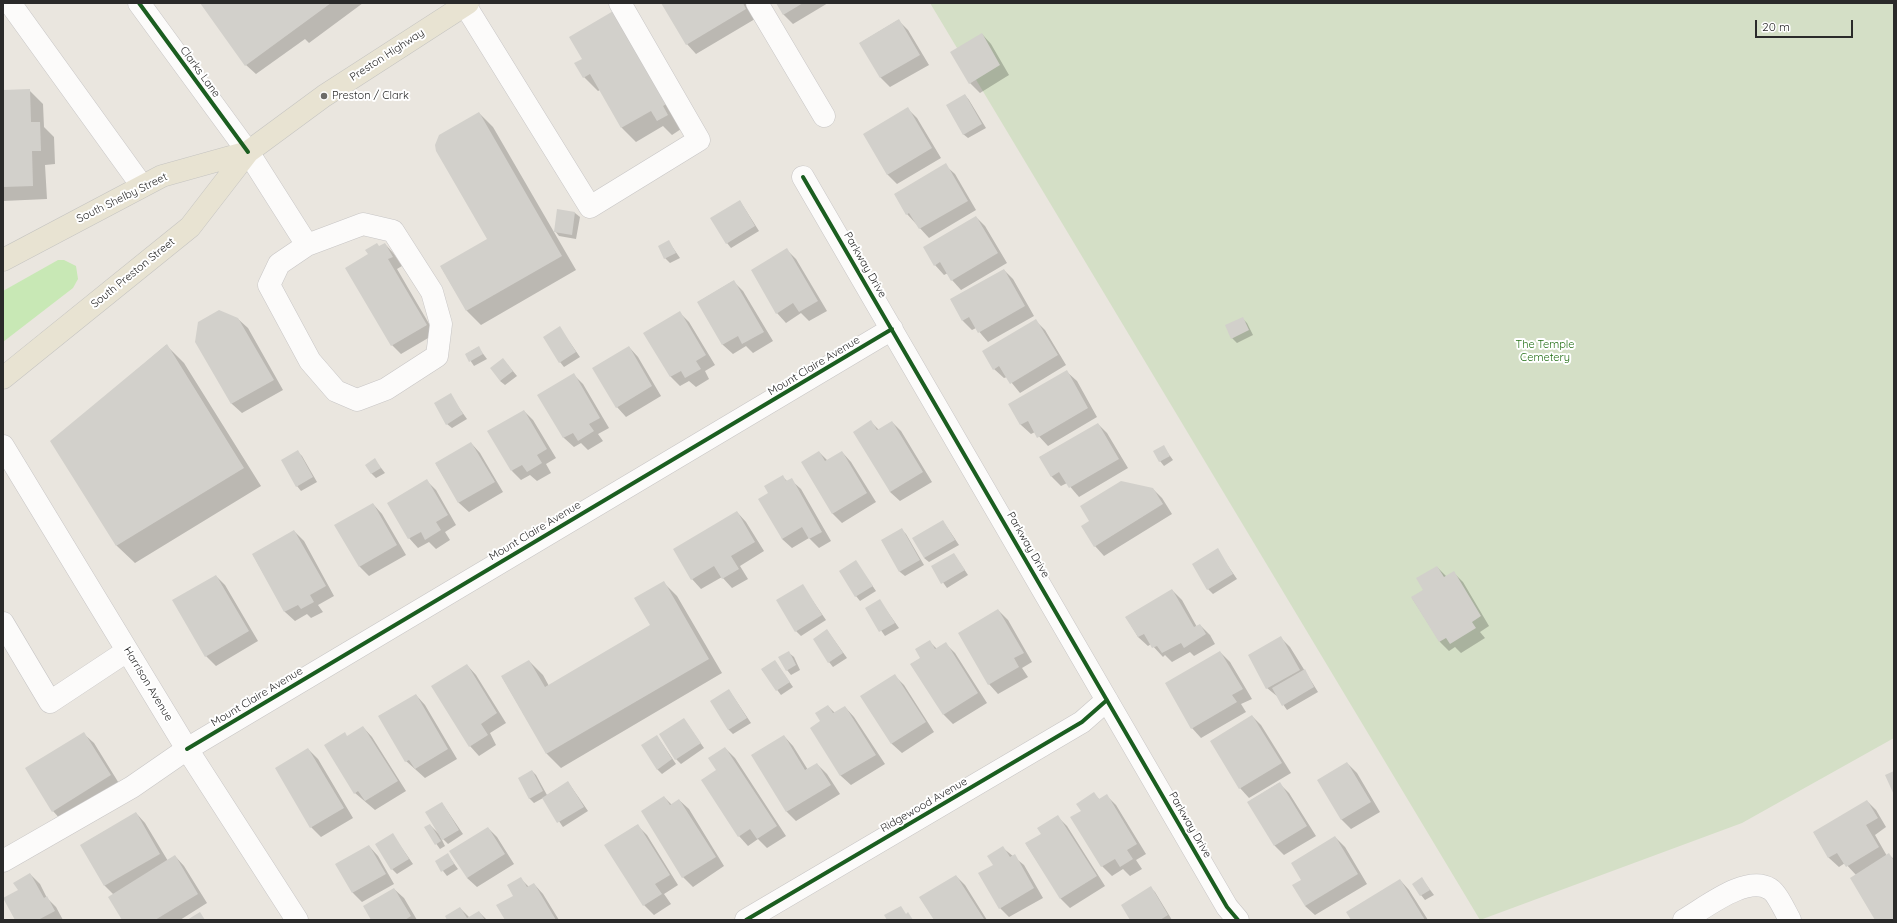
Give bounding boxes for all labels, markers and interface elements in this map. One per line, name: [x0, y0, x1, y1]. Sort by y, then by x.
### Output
scale bar: [1757, 12, 1855, 38]
text: 20 m: [1762, 19, 1790, 34]
street label: Preston Highway: [347, 26, 427, 84]
street label: Clarks Lane: [177, 44, 223, 100]
place label: Preston / Clark: [332, 89, 409, 103]
marker: Preston / Clark: [319, 91, 329, 101]
street label: South Shelby Street: [75, 170, 169, 226]
street label: Parkway Drive: [841, 230, 889, 300]
street label: South Preston Street: [89, 235, 177, 311]
street label: Mount Claire Avenue: [766, 333, 862, 399]
park label: The Temple Cemetery: [1516, 338, 1574, 364]
street label: Mount Claire Avenue: [487, 498, 583, 564]
street label: Parkway Drive: [1004, 510, 1052, 580]
street label: Harrison Avenue: [121, 645, 175, 723]
street label: Mount Claire Avenue: [209, 664, 305, 730]
street label: Ridgewood Avenue: [878, 775, 970, 835]
street label: Parkway Drive: [1166, 790, 1214, 860]

